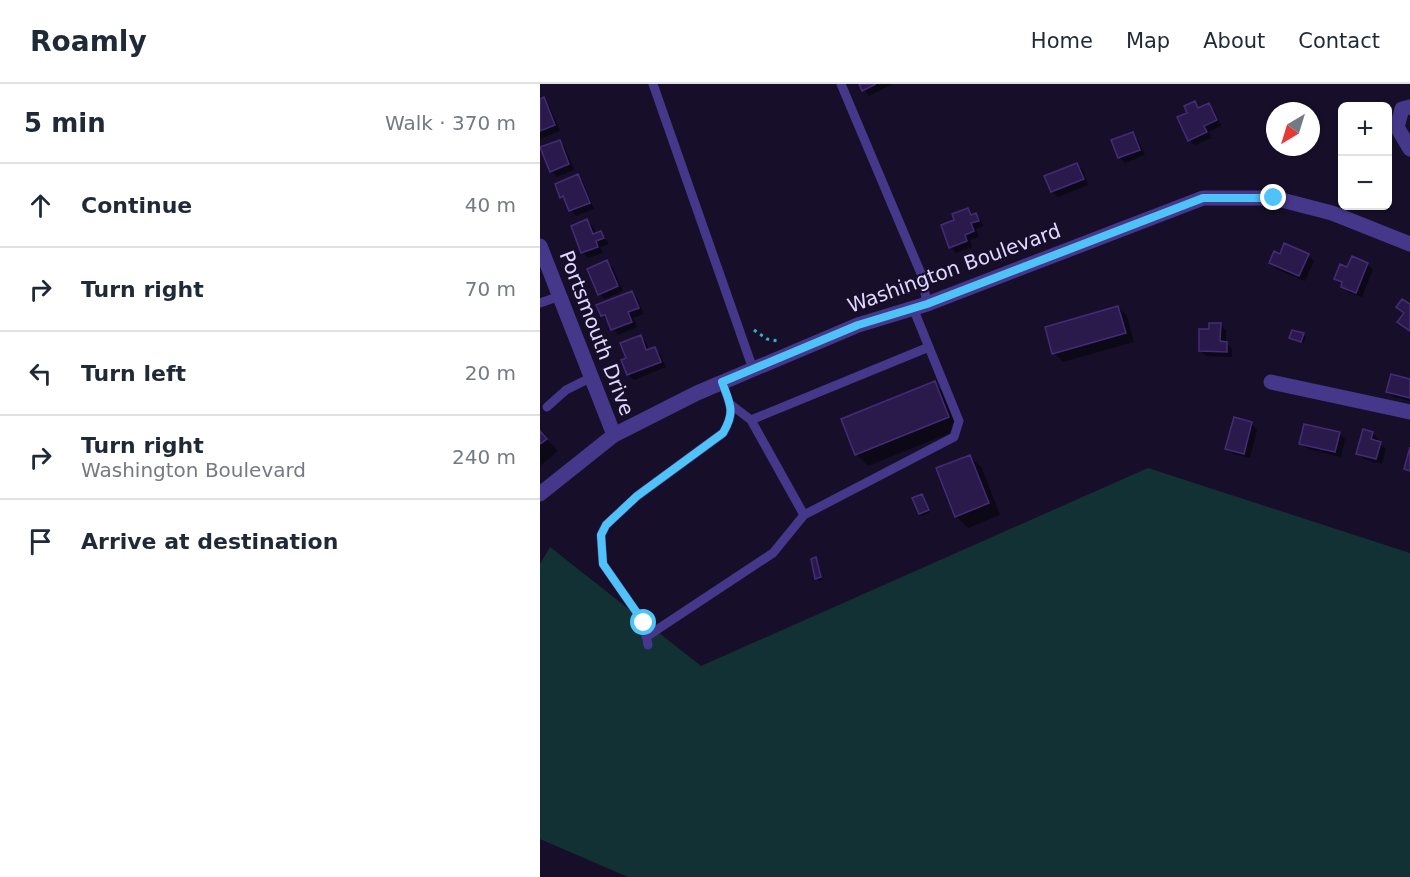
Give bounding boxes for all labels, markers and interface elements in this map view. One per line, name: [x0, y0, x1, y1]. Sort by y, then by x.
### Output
text: Roamly: [30, 25, 147, 58]
text: Home: [1031, 29, 1093, 53]
text: Map: [1126, 29, 1170, 53]
text: About: [1203, 29, 1265, 53]
text: Contact: [1298, 29, 1380, 53]
north arrow: [1266, 102, 1320, 156]
map controls: [1338, 102, 1392, 210]
button: +: [1338, 102, 1392, 156]
text: 5 min: [24, 108, 106, 138]
text: Walk · 370 m: [385, 111, 516, 135]
button: −: [1338, 156, 1392, 210]
route end: [1260, 184, 1286, 210]
icon: ahead: [24, 189, 57, 222]
text: Continue: [81, 193, 192, 218]
text: 40 m: [465, 193, 516, 217]
street label: Washington Boulevard: [844, 218, 1064, 318]
street label: Portsmouth Drive: [554, 247, 640, 419]
icon: right: [24, 273, 57, 306]
text: Turn right: [81, 277, 204, 302]
text: 70 m: [465, 277, 516, 301]
icon: left: [24, 357, 57, 390]
text: Turn left: [81, 361, 186, 386]
text: 20 m: [465, 361, 516, 385]
text: Turn right: [81, 433, 204, 458]
icon: right: [24, 441, 57, 474]
text: 240 m: [452, 445, 516, 469]
text: Washington Boulevard: [81, 458, 306, 482]
icon: arrive: [24, 525, 57, 558]
text: Arrive at destination: [81, 529, 338, 554]
route start: [630, 609, 656, 635]

